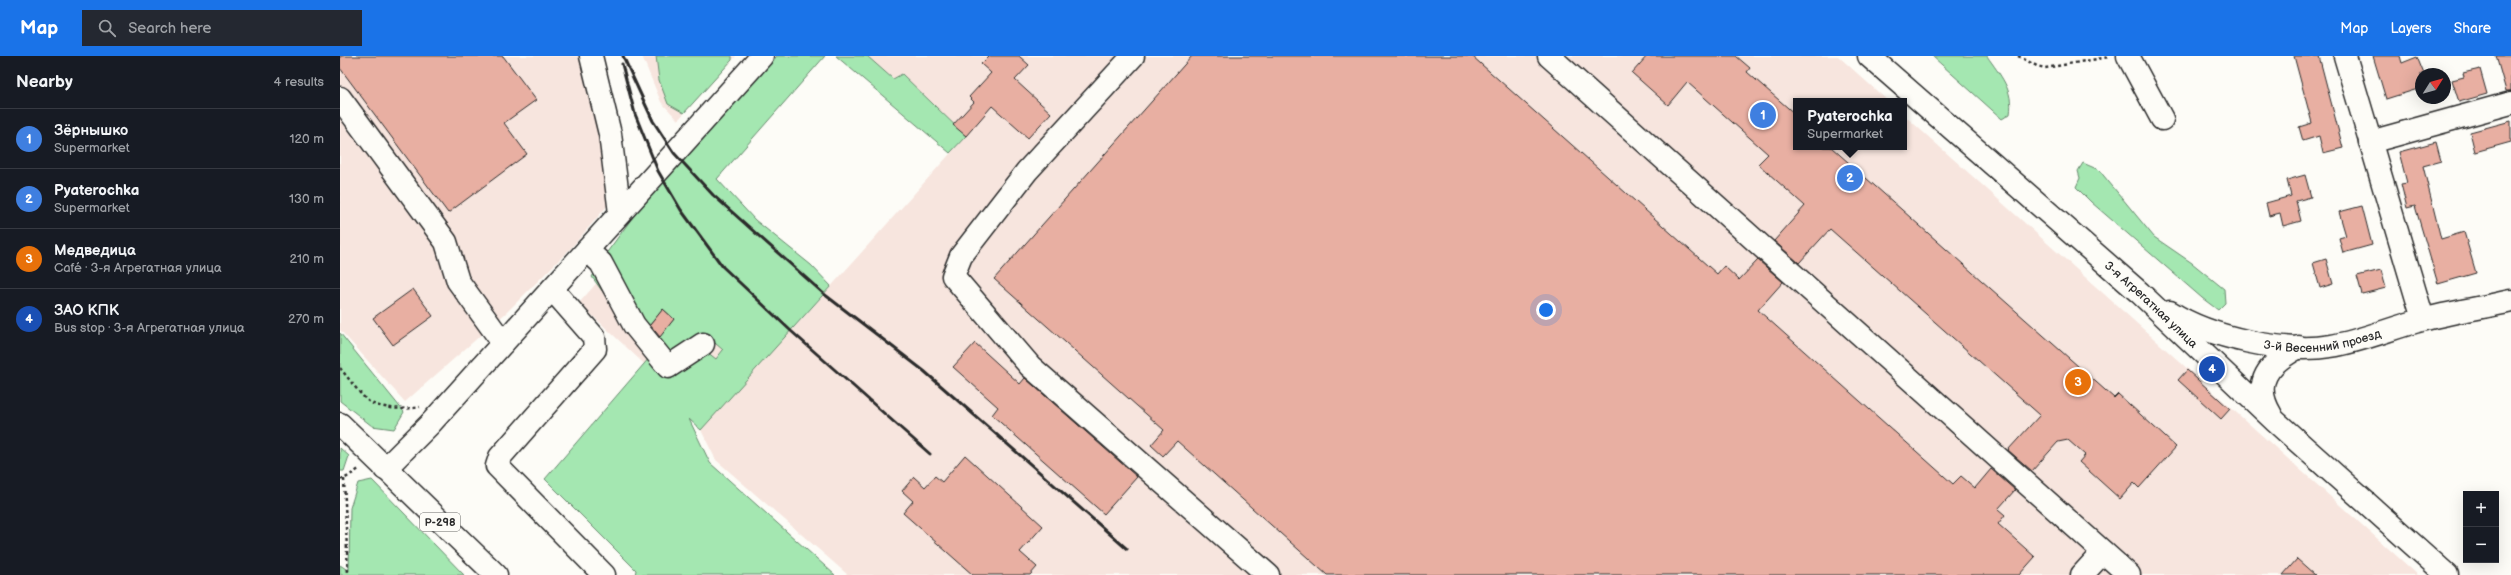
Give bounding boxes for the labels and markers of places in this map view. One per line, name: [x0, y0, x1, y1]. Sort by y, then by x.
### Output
pin: 1: [1750, 100, 1776, 130]
pin: 2: [1837, 163, 1863, 193]
pin: 4: [2199, 354, 2225, 384]
pin: 3: [2065, 367, 2091, 397]

